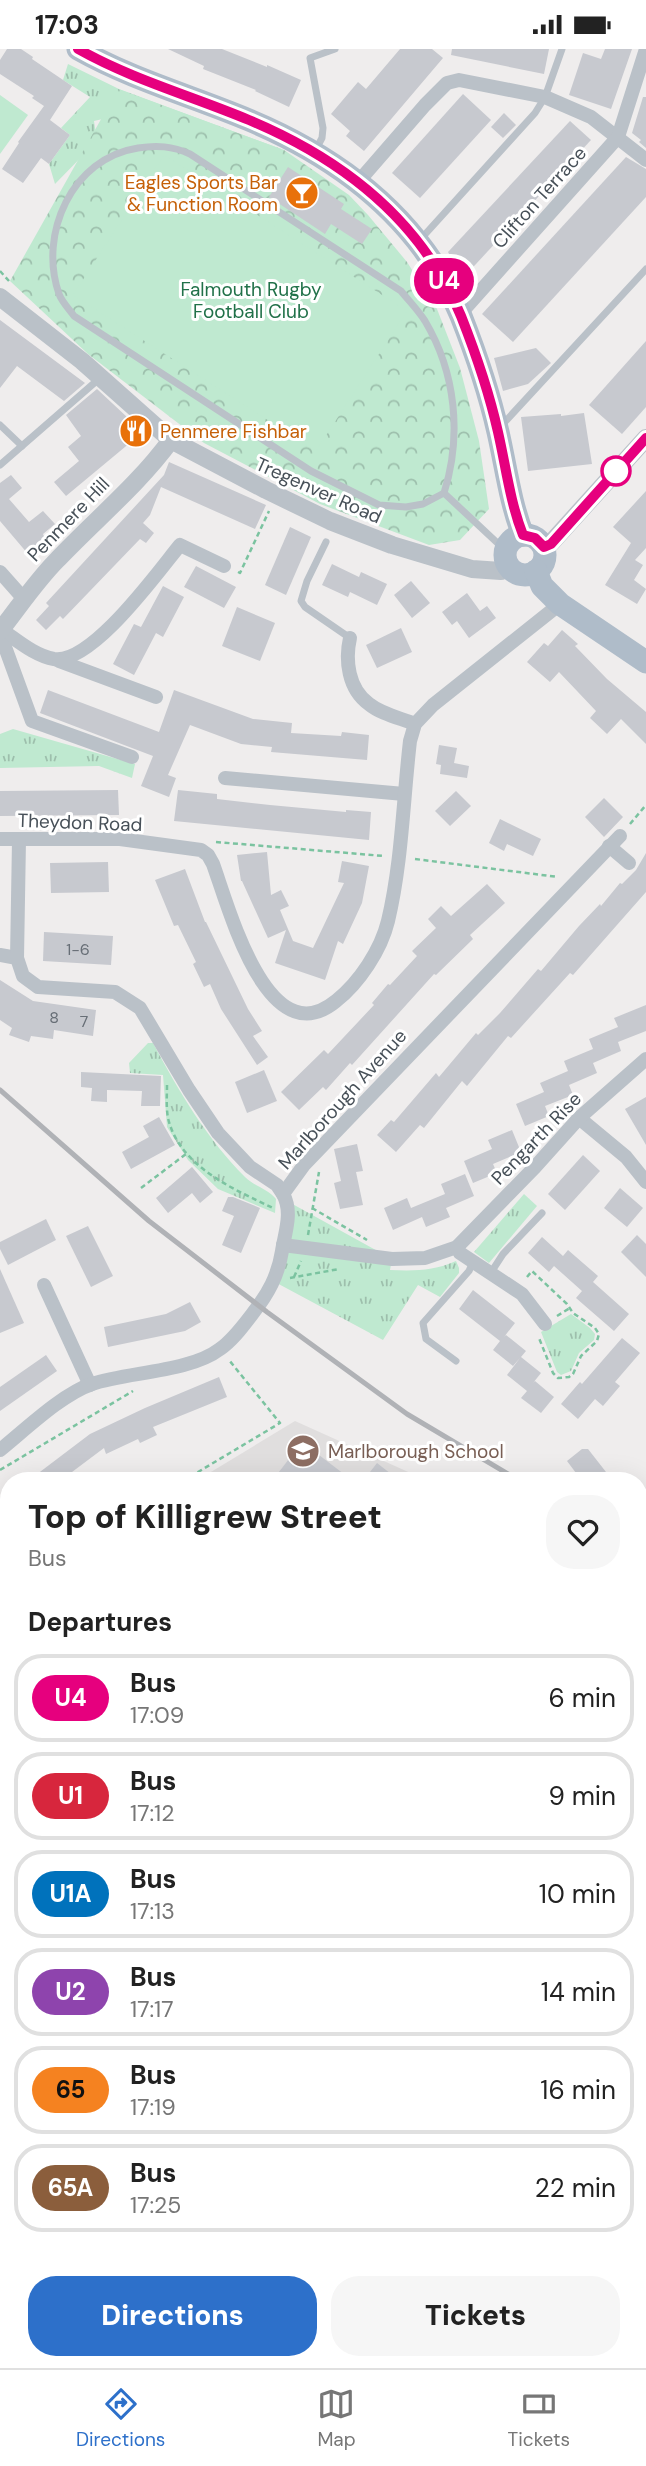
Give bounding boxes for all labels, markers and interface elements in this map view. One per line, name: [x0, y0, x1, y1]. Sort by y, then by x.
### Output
text: 17:03: [35, 8, 99, 42]
street label: Clifton Terrace: [487, 141, 592, 254]
place label: Eagles Sports Bar & Function Room: [125, 170, 278, 217]
bar icon: Eagles Sports Bar & Function Room: [283, 174, 321, 212]
line badge: U4: [412, 258, 476, 304]
text: U4: [428, 265, 460, 296]
park label: Falmouth Rugby Football Club: [180, 277, 322, 324]
restaurant icon: Penmere Fishbar: [117, 412, 155, 450]
place label: Penmere Fishbar: [160, 419, 307, 444]
street label: Tregenver Road: [252, 452, 386, 529]
unlabelled marker: [601, 456, 631, 486]
street label: Penmere Hill: [22, 472, 115, 567]
street label: Theydon Road: [17, 808, 143, 837]
house number: 1-6: [66, 939, 90, 960]
house number: 8: [49, 1007, 59, 1028]
house number: 7: [80, 1011, 88, 1032]
street label: Marlborough Avenue: [273, 1024, 412, 1175]
street label: Pengarth Rise: [486, 1087, 587, 1190]
school or university icon: Marlborough School: [284, 1432, 322, 1470]
place label: Marlborough School: [328, 1439, 504, 1464]
text: Top of Killigrew Street: [28, 1495, 382, 1538]
button: heart: [546, 1495, 620, 1569]
text: Bus: [28, 1543, 67, 1573]
text: Departures: [28, 1605, 172, 1639]
text: Bus: [130, 1666, 176, 1700]
text: 6 min: [548, 1681, 616, 1715]
text: U4: [54, 1682, 87, 1713]
text: 17:09: [130, 1700, 184, 1730]
text: Bus: [130, 1764, 176, 1798]
text: 9 min: [548, 1779, 616, 1813]
text: U1: [58, 1780, 83, 1811]
text: 17:12: [130, 1798, 175, 1828]
text: Bus: [130, 1862, 176, 1896]
text: 10 min: [539, 1877, 616, 1911]
text: U1A: [49, 1878, 92, 1909]
text: 17:13: [130, 1896, 175, 1926]
text: Bus: [130, 1960, 176, 1994]
text: 14 min: [541, 1975, 616, 2009]
text: U2: [55, 1976, 86, 2007]
text: 17:17: [130, 1994, 174, 2024]
text: Bus: [130, 2058, 176, 2092]
text: 16 min: [540, 2073, 616, 2107]
text: 65: [56, 2074, 85, 2105]
text: 17:19: [130, 2092, 176, 2122]
text: Bus: [130, 2156, 176, 2190]
text: 22 min: [535, 2171, 616, 2205]
text: 65A: [48, 2172, 93, 2203]
text: 17:25: [130, 2190, 181, 2220]
button: Directions: [28, 2276, 317, 2356]
button: Tickets: [331, 2276, 620, 2356]
tab: Directions: [76, 2385, 165, 2452]
tab: Map: [317, 2385, 356, 2452]
tab: Tickets: [508, 2385, 570, 2452]

